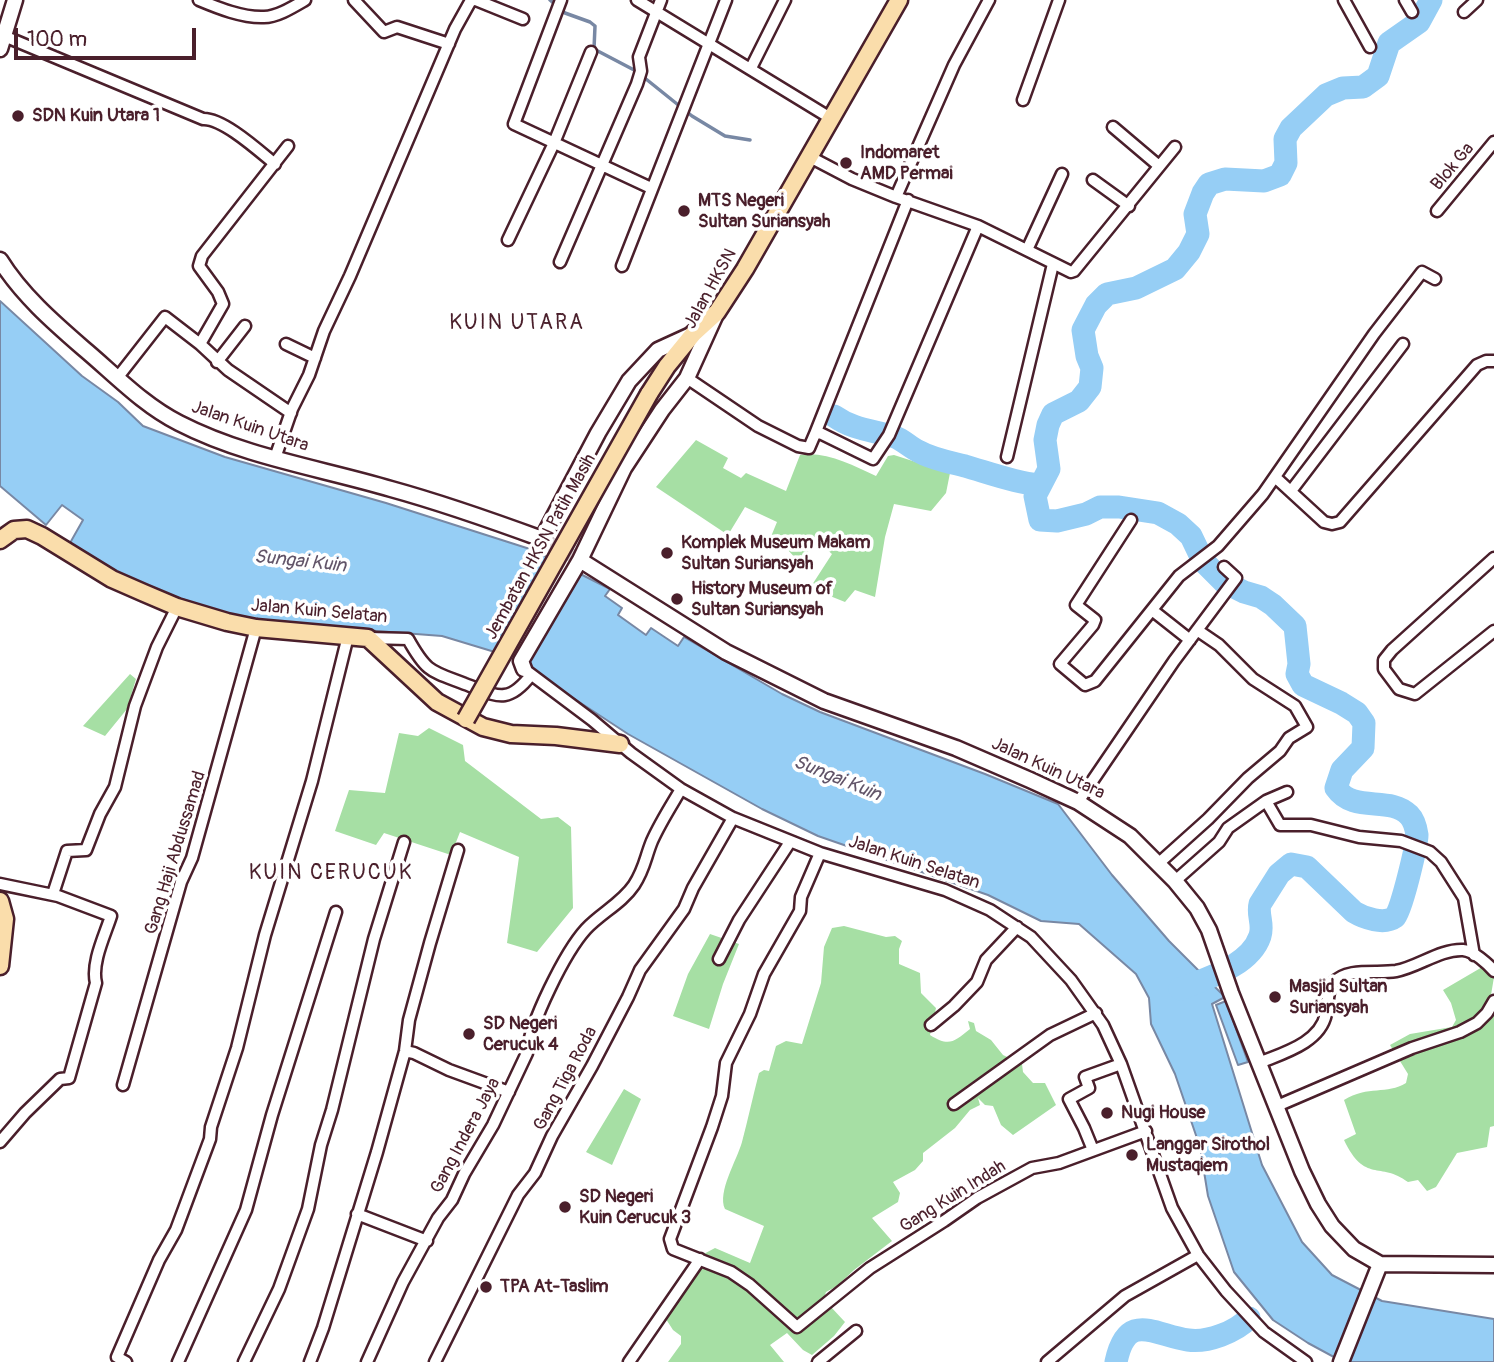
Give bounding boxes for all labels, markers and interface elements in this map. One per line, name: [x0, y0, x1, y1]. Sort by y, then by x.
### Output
scale bar: [18, 14, 200, 58]
text: 100 m: [27, 26, 87, 53]
place label: SDN Kuin Utara 1: [32, 105, 160, 127]
marker: SDN Kuin Utara 1: [10, 108, 26, 124]
street label: Blok Ga: [1427, 139, 1479, 195]
place label: Indomaret AMD Permai: [860, 142, 953, 184]
marker: Indomaret AMD Permai: [838, 155, 854, 171]
place label: MTS Negeri Sultan Suriansyah: [698, 190, 830, 232]
marker: MTS Negeri Sultan Suriansyah: [676, 203, 692, 219]
street label: Jalan HKSN: [680, 245, 742, 333]
district label: KUIN UTARA: [450, 311, 584, 337]
street label: Jalan Kuin Utara: [189, 397, 311, 457]
street label: Jembatan HKSN Patih Masih: [481, 450, 601, 644]
place label: Komplek Museum Makam Sultan Suriansyah: [681, 532, 871, 574]
marker: Komplek Museum Makam Sultan Suriansyah: [659, 545, 675, 561]
water label: Sungai Kuin: [253, 546, 347, 578]
place label: History Museum of Sultan Suriansyah: [691, 578, 833, 620]
marker: History Museum of Sultan Suriansyah: [669, 591, 685, 607]
street label: Jalan Kuin Selatan: [250, 595, 388, 629]
street label: Jalan Kuin Utara: [988, 733, 1108, 805]
water label: Sungai Kuin: [790, 751, 884, 807]
street label: Gang Haji Abdussamad: [141, 769, 211, 937]
street label: Jalan Kuin Selatan: [846, 832, 982, 894]
district label: KUIN CERUCUK: [250, 861, 412, 887]
place label: Masjid Sultan Suriansyah: [1289, 976, 1388, 1018]
marker: Masjid Sultan Suriansyah: [1267, 989, 1283, 1005]
place label: SD Negeri Cerucuk 4: [483, 1013, 559, 1056]
street label: Gang Tiga Roda: [530, 1023, 602, 1135]
marker: SD Negeri Cerucuk 4: [461, 1026, 477, 1042]
street label: Gang Indera Jaya: [426, 1075, 506, 1197]
place label: Nugi House: [1121, 1102, 1205, 1124]
marker: Nugi House: [1099, 1105, 1115, 1121]
place label: Langgar Sirothol Mustaqiem: [1146, 1134, 1270, 1176]
marker: Langgar Sirothol Mustaqiem: [1124, 1147, 1140, 1163]
street label: Gang Kuin Indah: [896, 1156, 1010, 1238]
place label: SD Negeri Kuin Cerucuk 3: [579, 1186, 691, 1228]
marker: SD Negeri Kuin Cerucuk 3: [557, 1199, 573, 1215]
place label: TPA At-Taslim: [500, 1276, 609, 1298]
marker: TPA At-Taslim: [478, 1279, 494, 1295]

